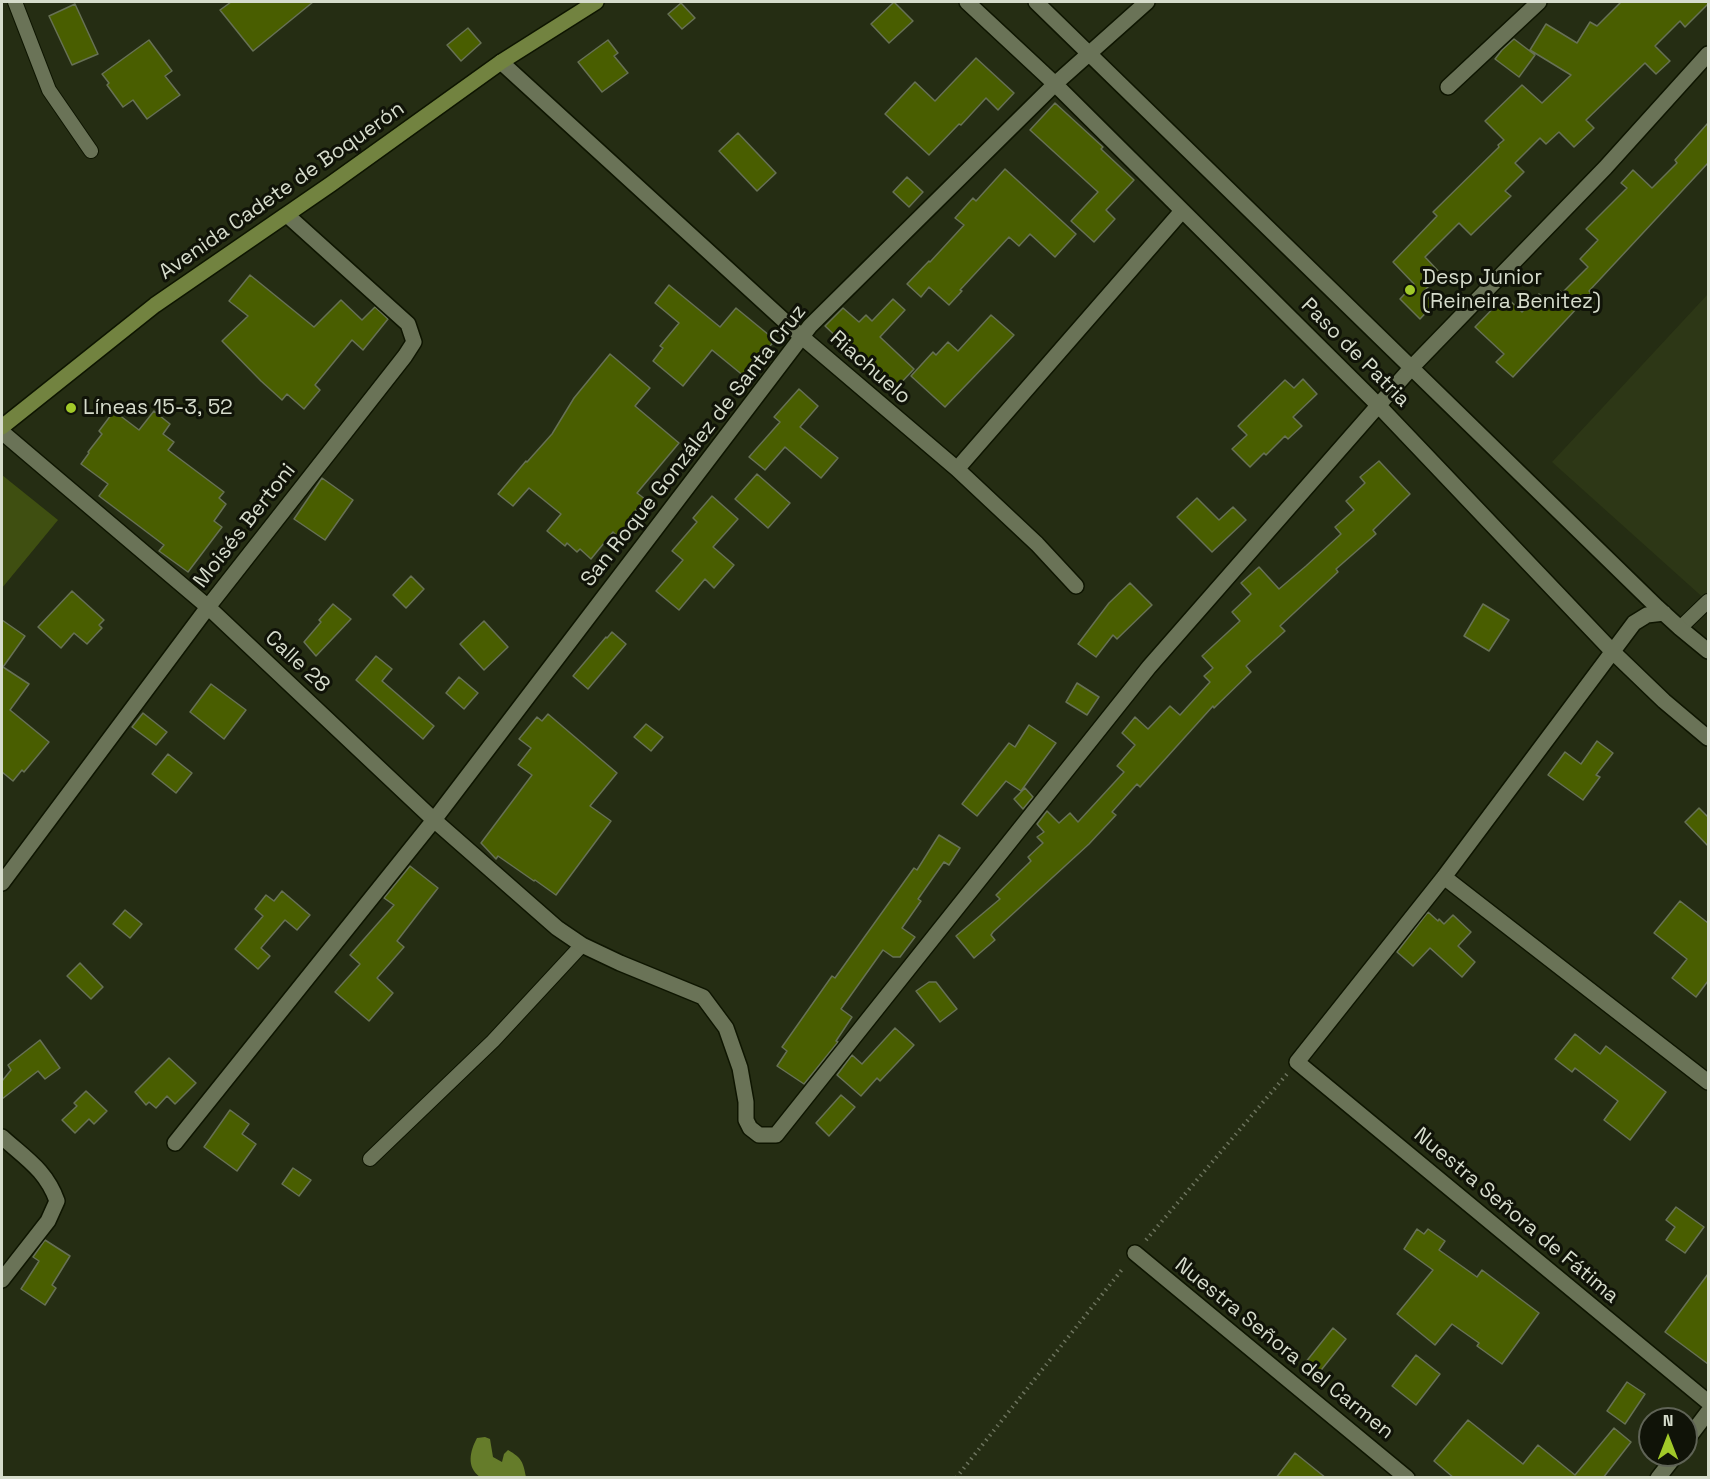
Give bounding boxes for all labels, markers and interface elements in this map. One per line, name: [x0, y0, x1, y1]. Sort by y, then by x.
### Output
street label: Avenida Cadete de Boquerón: [155, 96, 409, 286]
place label: Desp Junior (Reineira Benitez): [1422, 265, 1601, 315]
marker: Desp Junior (Reineira Benitez): [1403, 283, 1417, 297]
street label: Paso de Patria: [1295, 293, 1415, 413]
street label: San Roque González de Santa Cruz: [576, 300, 812, 592]
street label: Riachuelo: [824, 326, 916, 410]
place label: Líneas 15-3, 52: [83, 395, 233, 421]
marker: Líneas 15-3, 52: [64, 401, 78, 415]
street label: Moisés Bertoni: [189, 459, 301, 593]
street label: Calle 28: [259, 626, 335, 698]
street label: Nuestra Señora de Fátima: [1408, 1123, 1624, 1309]
street label: Nuestra Señora del Carmen: [1169, 1253, 1399, 1445]
north arrow: [1638, 1407, 1698, 1467]
text: N: [1663, 1410, 1673, 1431]

